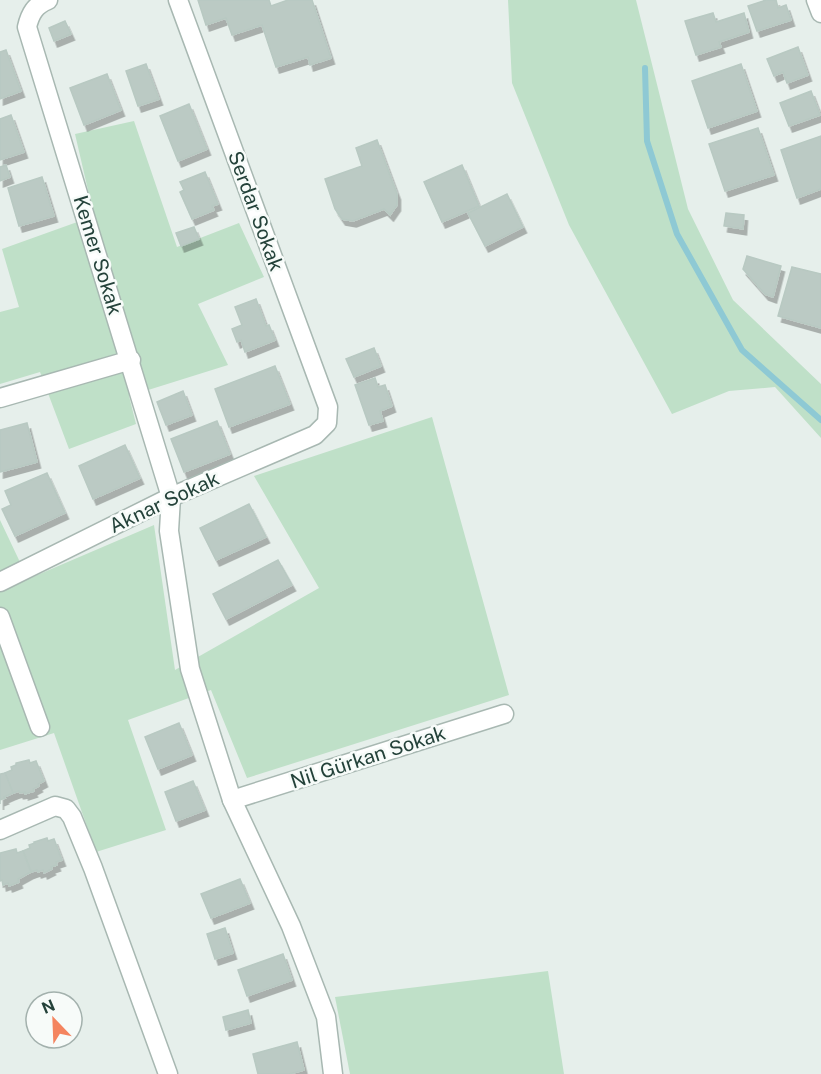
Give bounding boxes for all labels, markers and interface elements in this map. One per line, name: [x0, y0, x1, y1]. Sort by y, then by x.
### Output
street label: Serdar Sokak: [223, 148, 289, 274]
street label: Kemer Sokak: [68, 192, 128, 318]
street label: Aknar Sokak: [105, 466, 223, 538]
street label: Nil Gürkan Sokak: [287, 721, 449, 793]
north arrow: [24, 990, 84, 1050]
text: N: [39, 995, 58, 1018]

